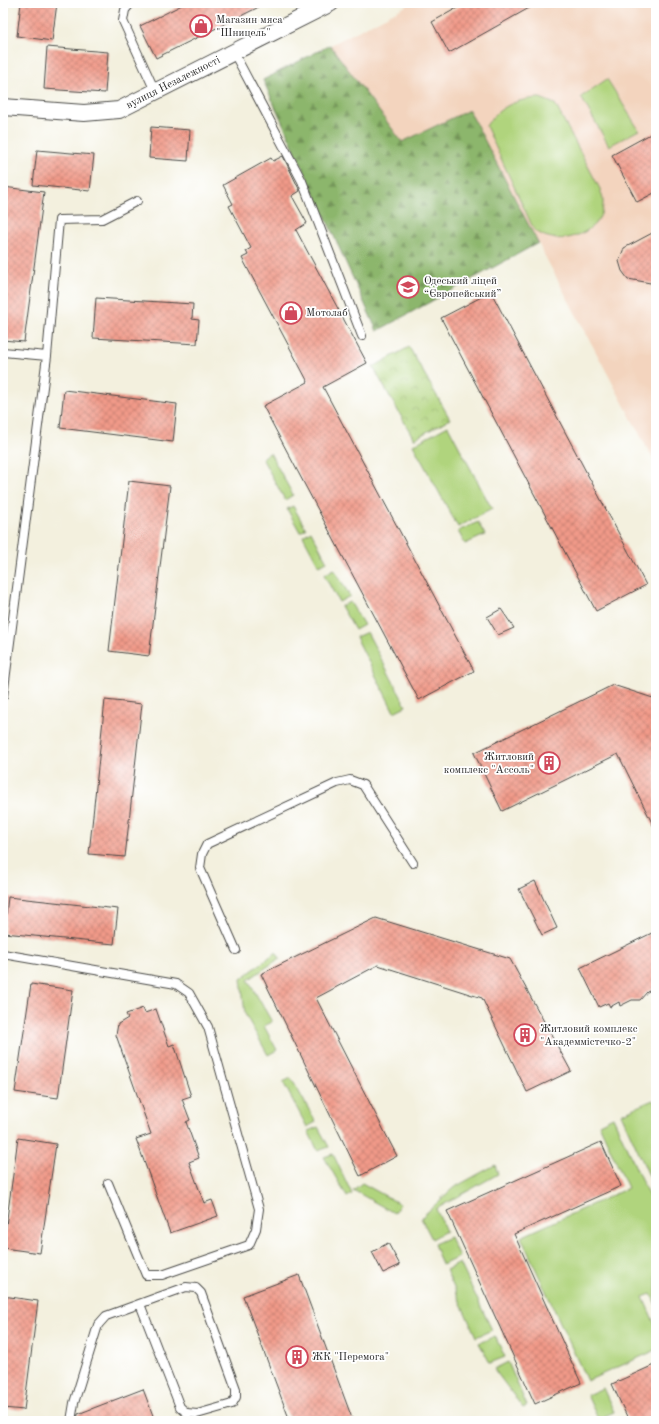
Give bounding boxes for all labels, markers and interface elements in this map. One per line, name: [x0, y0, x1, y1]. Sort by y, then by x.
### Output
shop icon: Магазин мяса "Шницель": [188, 13, 214, 39]
place label: Магазин мяса "Шницель": [216, 15, 283, 39]
street label: вулиця Незалежності: [124, 54, 222, 111]
school or university icon: Одеський ліцей “Європейський”: [395, 274, 421, 300]
place label: Одеський ліцей “Європейський”: [424, 276, 501, 300]
shop icon: Мотолаб: [278, 300, 304, 326]
place label: Мотолаб: [306, 308, 348, 319]
building icon: Житловий комплекс "Ассоль": [536, 750, 562, 776]
place label: Житловий комплекс "Ассоль": [444, 752, 534, 776]
building icon: Житловий комплекс "Академмістечко-2": [512, 1022, 538, 1048]
place label: Житловий комплекс "Академмістечко-2": [540, 1024, 638, 1048]
building icon: ЖК "Перемога": [284, 1344, 310, 1370]
place label: ЖК "Перемога": [312, 1352, 389, 1363]

